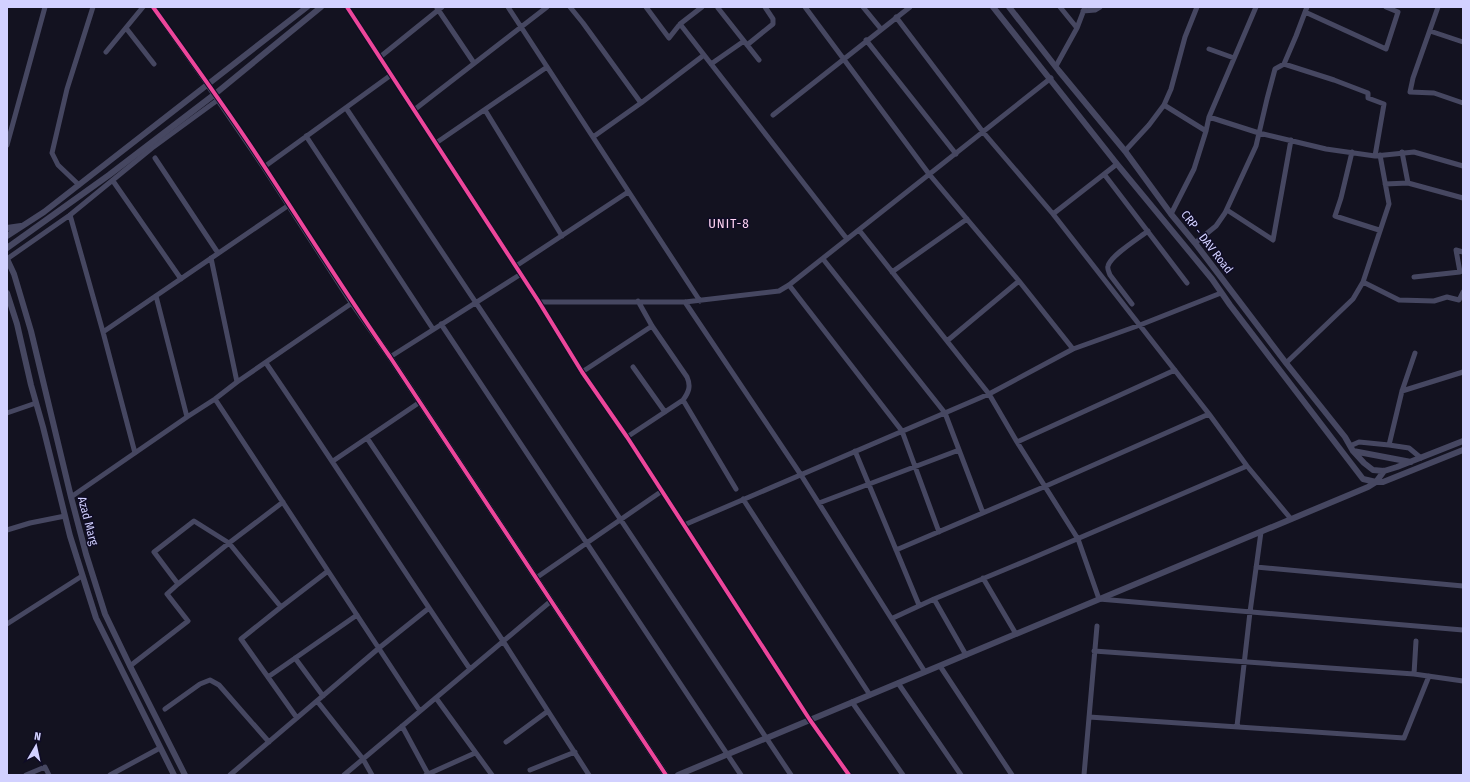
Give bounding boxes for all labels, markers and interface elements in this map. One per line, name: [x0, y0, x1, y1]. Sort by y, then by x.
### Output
street label: CRP - DAV Road: [1178, 208, 1236, 276]
district label: UNIT-8: [708, 216, 750, 231]
street label: Azad Marg: [75, 495, 101, 547]
north arrow: [16, 726, 56, 766]
text: N: [33, 730, 42, 744]

